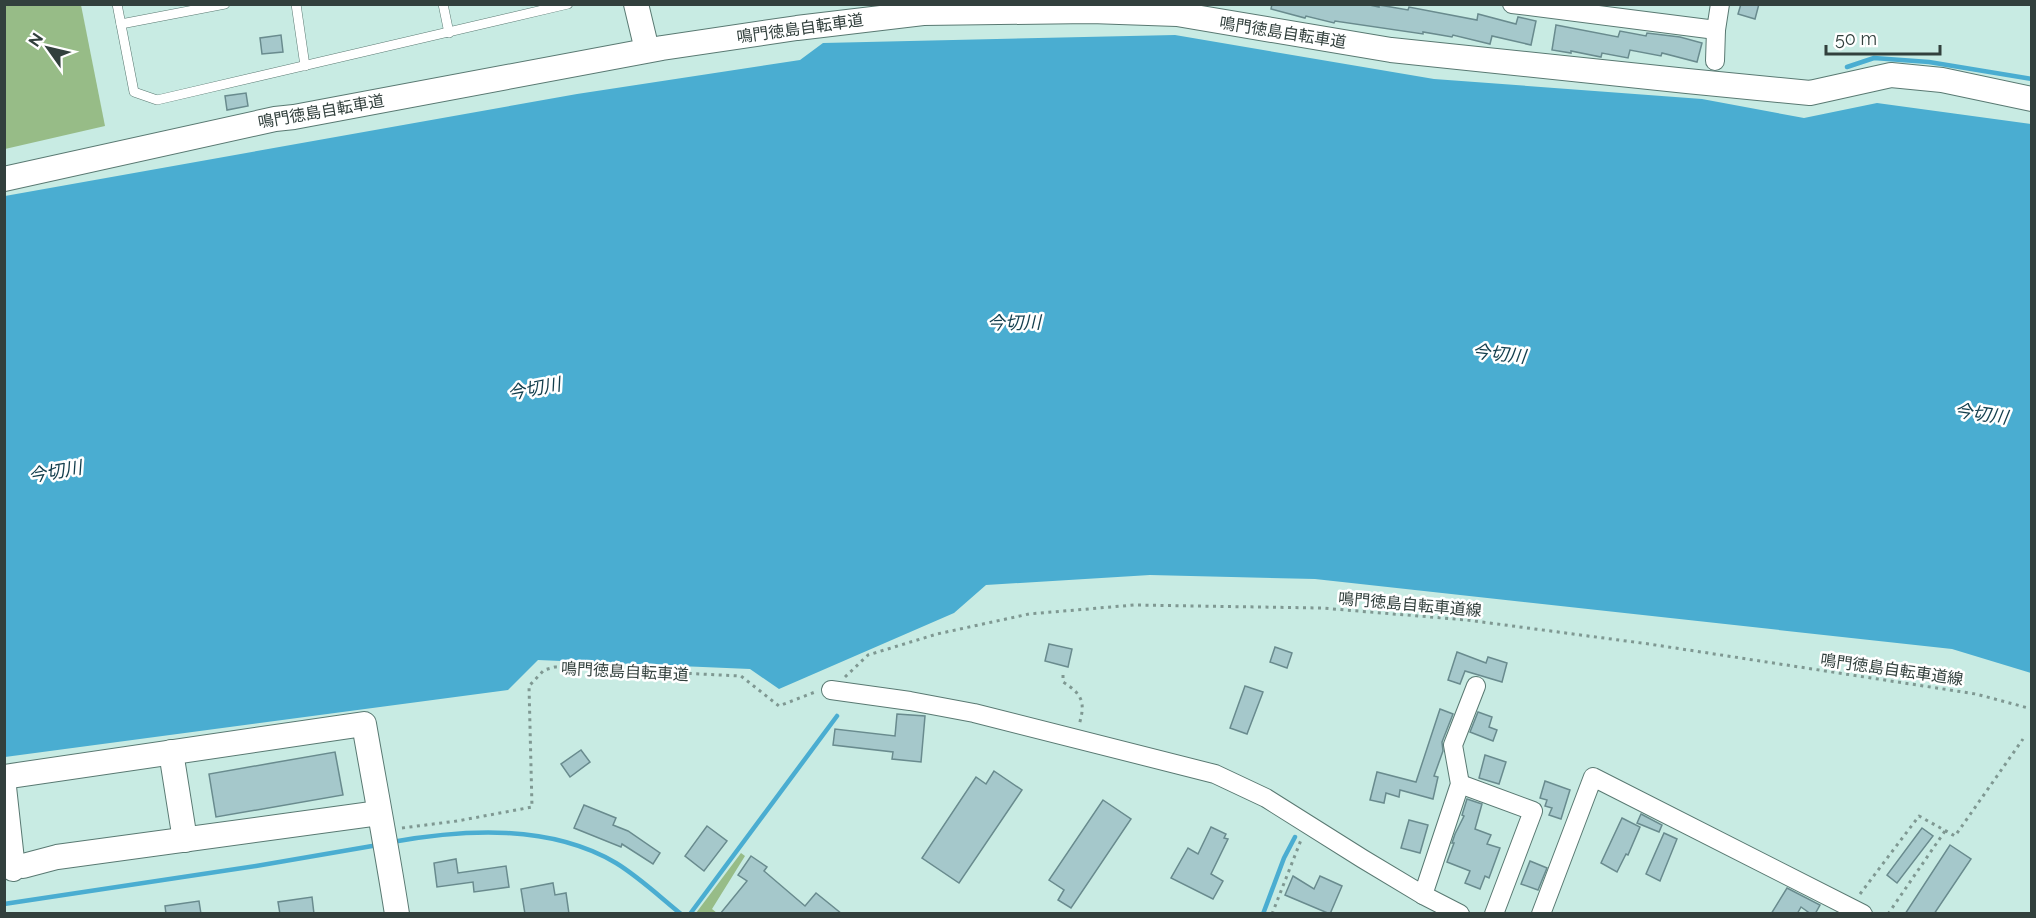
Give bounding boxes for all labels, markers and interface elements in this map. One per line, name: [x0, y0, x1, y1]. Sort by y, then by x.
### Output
street label: 鳴門徳島自転車道: [735, 10, 865, 47]
street label: 鳴門徳島自転車道: [1218, 13, 1348, 52]
north arrow: [18, 18, 78, 78]
scale bar: [1826, 18, 1940, 56]
text: 50 m: [1835, 28, 1877, 49]
text: N: [25, 30, 47, 50]
street label: 鳴門徳島自転車道: [256, 91, 386, 132]
water label: 今切川: [987, 311, 1043, 333]
water label: 今切川: [1471, 340, 1529, 367]
water label: 今切川: [505, 373, 564, 404]
water label: 今切川: [1953, 399, 2011, 428]
water label: 今切川: [27, 456, 85, 487]
street label: 鳴門徳島自転車道線: [1337, 589, 1483, 620]
street label: 鳴門徳島自転車道線: [1819, 650, 1965, 689]
street label: 鳴門徳島自転車道: [561, 659, 689, 684]

